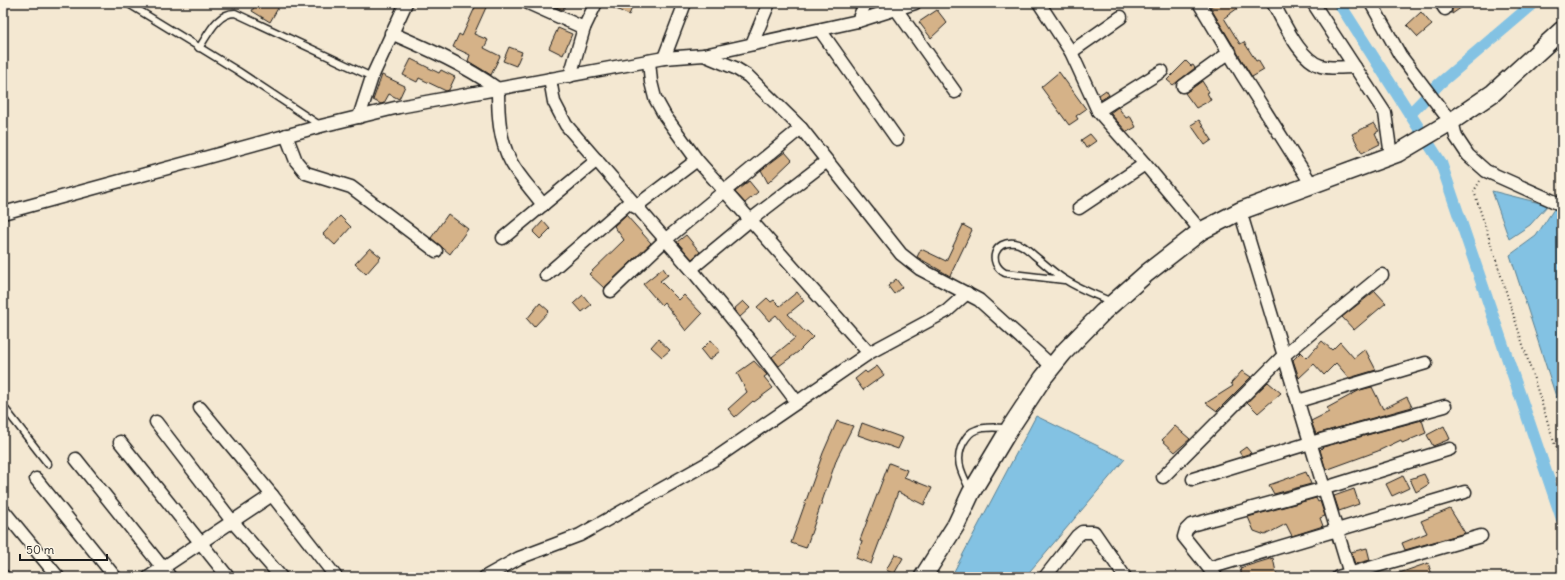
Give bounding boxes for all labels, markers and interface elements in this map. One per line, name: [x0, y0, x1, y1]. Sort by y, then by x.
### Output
scale bar: [20, 536, 107, 562]
text: 50 m: [26, 542, 55, 557]

